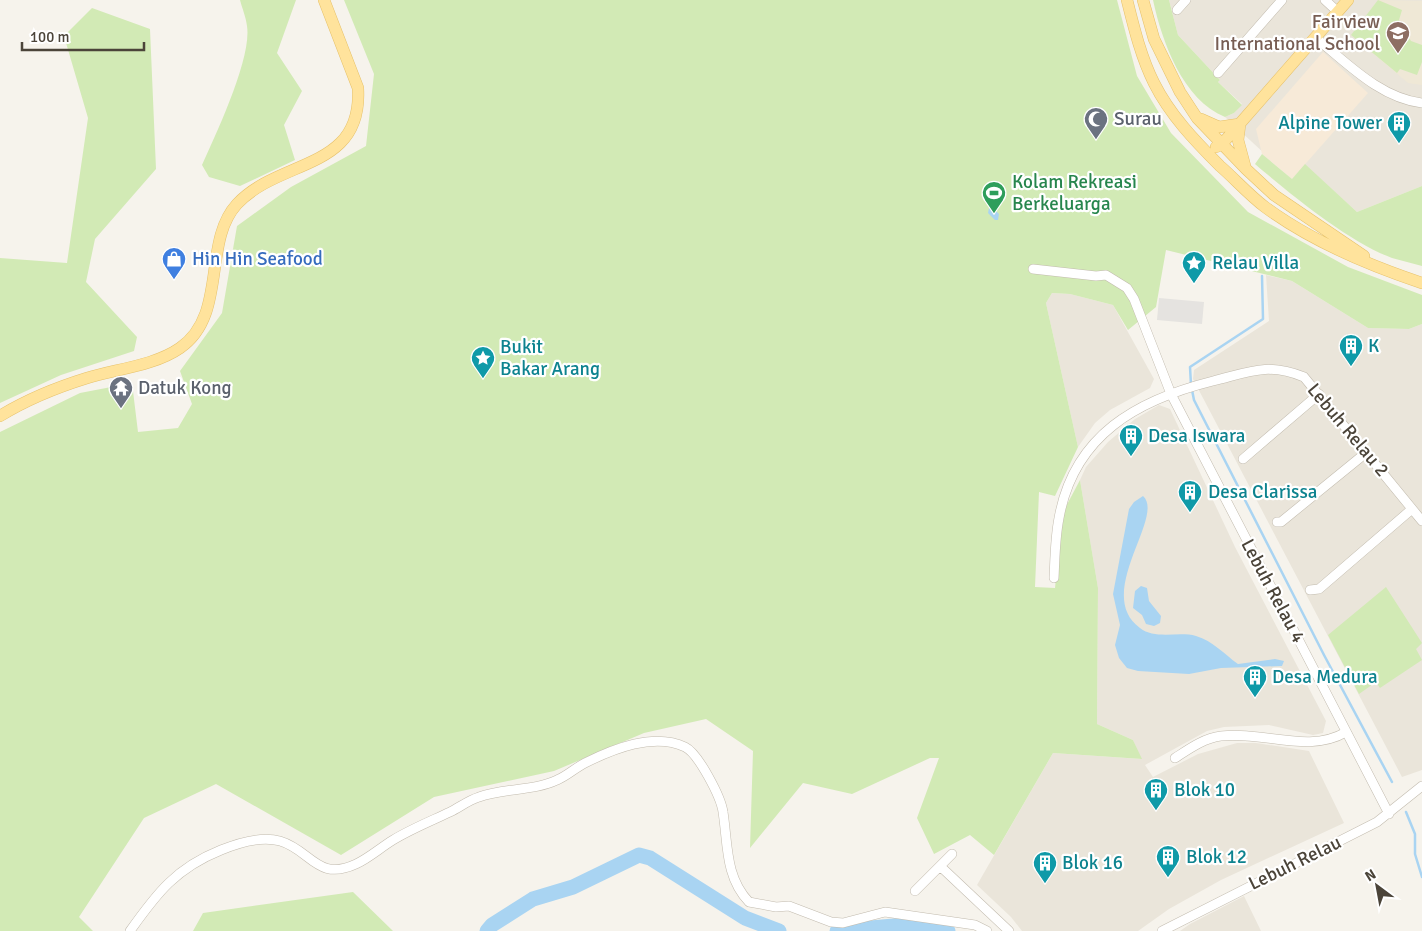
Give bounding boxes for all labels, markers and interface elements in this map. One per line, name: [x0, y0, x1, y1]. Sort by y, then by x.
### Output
place label: Fairview International School: [1215, 10, 1380, 56]
scale bar: [22, 20, 145, 52]
school or university icon: Fairview International School: [1385, 20, 1411, 54]
text: 100 m: [30, 28, 70, 46]
mosque icon: Surau: [1083, 106, 1109, 140]
place label: Surau: [1114, 107, 1162, 131]
building icon: Alpine Tower: [1386, 110, 1412, 144]
place label: Alpine Tower: [1278, 111, 1382, 135]
place label: Kolam Rekreasi Berkeluarga: [1012, 170, 1137, 216]
sports icon: Kolam Rekreasi Berkeluarga: [981, 180, 1007, 214]
shop icon: Hin Hin Seafood: [161, 246, 187, 280]
place label: Hin Hin Seafood: [192, 247, 323, 271]
place icon: Relau Villa: [1181, 250, 1207, 284]
place label: Relau Villa: [1212, 251, 1299, 275]
building icon: K: [1338, 333, 1364, 367]
place label: K: [1368, 334, 1380, 358]
place label: Bukit Bakar Arang: [500, 335, 600, 381]
place icon: Bukit Bakar Arang: [470, 345, 496, 379]
temple icon: Datuk Kong: [108, 375, 134, 409]
place label: Datuk Kong: [138, 376, 232, 400]
street label: Lebuh Relau 2: [1302, 378, 1394, 482]
building icon: Desa Iswara: [1118, 423, 1144, 457]
place label: Desa Iswara: [1148, 424, 1246, 448]
building icon: Desa Clarissa: [1177, 479, 1203, 513]
place label: Desa Clarissa: [1208, 480, 1317, 504]
street label: Lebuh Relau 4: [1235, 535, 1311, 647]
building icon: Desa Medura: [1242, 664, 1268, 698]
place label: Desa Medura: [1272, 665, 1378, 689]
building icon: Blok 10: [1143, 777, 1169, 811]
place label: Blok 10: [1174, 778, 1235, 802]
street label: Lebuh Relau: [1245, 830, 1345, 896]
building icon: Blok 12: [1155, 844, 1181, 878]
place label: Blok 12: [1186, 845, 1247, 869]
building icon: Blok 16: [1032, 850, 1058, 884]
place label: Blok 16: [1062, 851, 1123, 875]
north arrow: [1352, 861, 1402, 911]
text: N: [1362, 866, 1379, 885]

